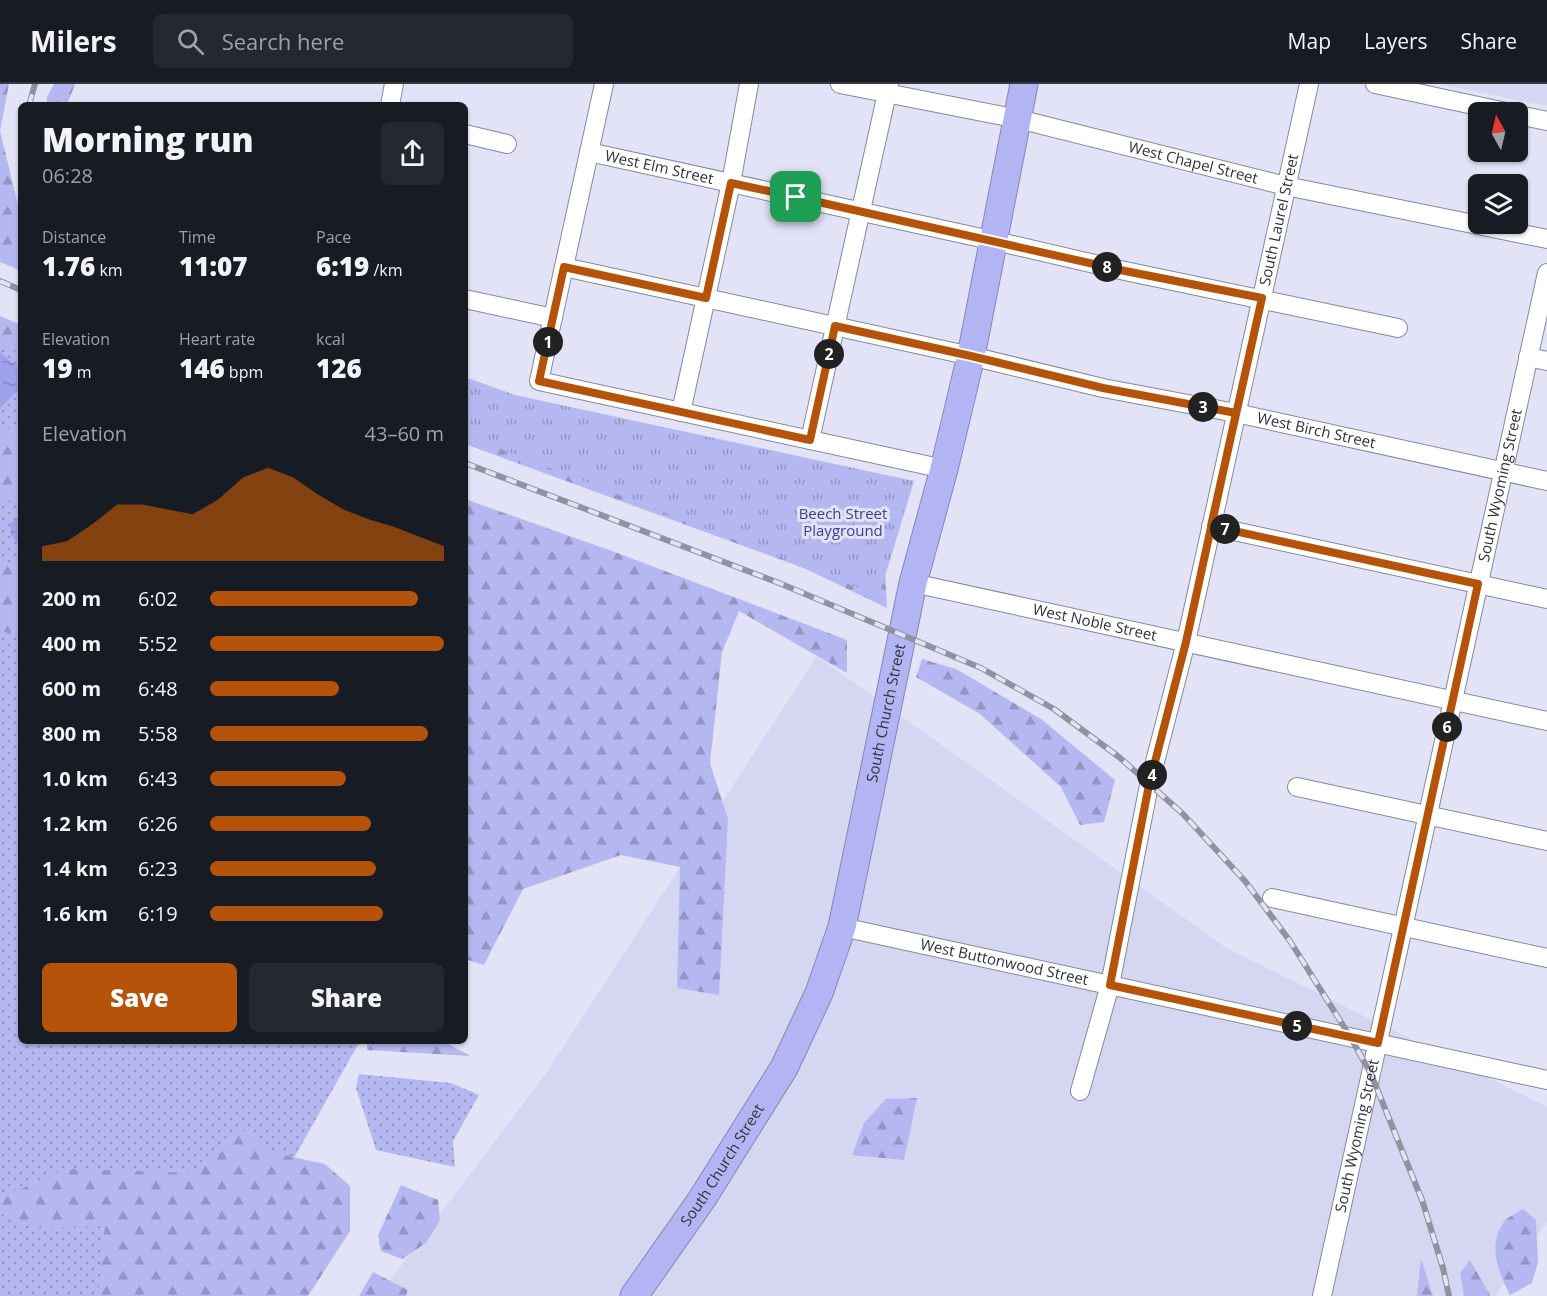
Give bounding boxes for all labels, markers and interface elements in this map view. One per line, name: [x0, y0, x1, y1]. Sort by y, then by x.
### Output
search box: [153, 14, 573, 68]
text: Milers: [30, 22, 117, 60]
icon: search: [174, 25, 207, 58]
text: Search here: [222, 26, 344, 56]
text: Map: [1288, 27, 1331, 55]
text: Layers: [1364, 27, 1428, 55]
text: Share: [1461, 27, 1517, 55]
north arrow: [1468, 102, 1528, 162]
map controls: [1468, 102, 1528, 234]
text: Morning run: [42, 117, 254, 162]
button: share: [381, 122, 444, 185]
street label: West Chapel Street: [1126, 136, 1260, 188]
street label: West Elm Street: [603, 145, 716, 188]
street label: South Laurel Street: [1254, 152, 1302, 287]
text: 06:28: [42, 162, 93, 189]
pin: [770, 171, 821, 222]
button: layers: [1468, 174, 1528, 234]
icon: arrive: [779, 180, 812, 213]
text: Distance: [42, 226, 106, 248]
text: Time: [179, 226, 216, 248]
text: Pace: [316, 226, 351, 248]
text: 1.76: [42, 248, 95, 284]
text: 11:07: [179, 248, 247, 284]
text: 6:19: [316, 248, 369, 284]
pin: 8: [1092, 252, 1122, 282]
text: 8: [1102, 256, 1112, 278]
text: km: [95, 259, 123, 281]
text: /km: [369, 259, 402, 281]
pin: 1: [533, 327, 563, 357]
text: Elevation: [42, 328, 110, 350]
text: Heart rate: [179, 328, 255, 350]
text: kcal: [316, 328, 345, 350]
text: 1: [543, 331, 553, 353]
pin: 2: [814, 339, 844, 369]
text: 2: [824, 343, 834, 365]
text: 19: [42, 350, 72, 386]
text: 146: [179, 350, 225, 386]
text: 126: [316, 350, 362, 386]
text: m: [72, 361, 91, 383]
text: bpm: [225, 361, 263, 383]
pin: 3: [1188, 392, 1218, 422]
text: 3: [1198, 396, 1208, 418]
street label: West Birch Street: [1255, 407, 1378, 452]
street label: South Wyoming Street: [1473, 407, 1526, 564]
text: Elevation: [42, 420, 127, 447]
text: 43–60 m: [365, 420, 444, 447]
park label: Beech Street Playground: [799, 503, 887, 540]
pin: 7: [1210, 514, 1240, 544]
text: 7: [1220, 518, 1230, 540]
text: 200 m: [42, 585, 101, 612]
text: 6:02: [138, 585, 178, 612]
street label: West Noble Street: [1031, 598, 1159, 645]
text: 400 m: [42, 630, 101, 657]
text: 5:52: [138, 630, 178, 657]
street label: South Church Street: [861, 642, 909, 784]
text: 600 m: [42, 675, 101, 702]
text: 6:48: [138, 675, 178, 702]
pin: 6: [1432, 712, 1462, 742]
text: 6: [1442, 716, 1452, 738]
text: 800 m: [42, 720, 101, 747]
text: 5:58: [138, 720, 178, 747]
pin: 4: [1137, 760, 1167, 790]
text: 4: [1147, 764, 1157, 786]
text: 1.0 km: [42, 765, 108, 792]
text: 6:43: [138, 765, 178, 792]
text: 1.2 km: [42, 810, 108, 837]
text: 6:26: [138, 810, 178, 837]
text: 1.4 km: [42, 855, 108, 882]
text: 6:23: [138, 855, 178, 882]
text: 1.6 km: [42, 900, 108, 927]
text: 6:19: [138, 900, 178, 927]
street label: West Buttonwood Street: [919, 933, 1090, 989]
button: Save: [42, 963, 237, 1032]
button: Share: [249, 963, 444, 1032]
pin: 5: [1282, 1011, 1312, 1041]
text: 5: [1292, 1015, 1302, 1037]
street label: South Wyoming Street: [1330, 1057, 1383, 1214]
street label: South Church Street: [675, 1100, 768, 1230]

